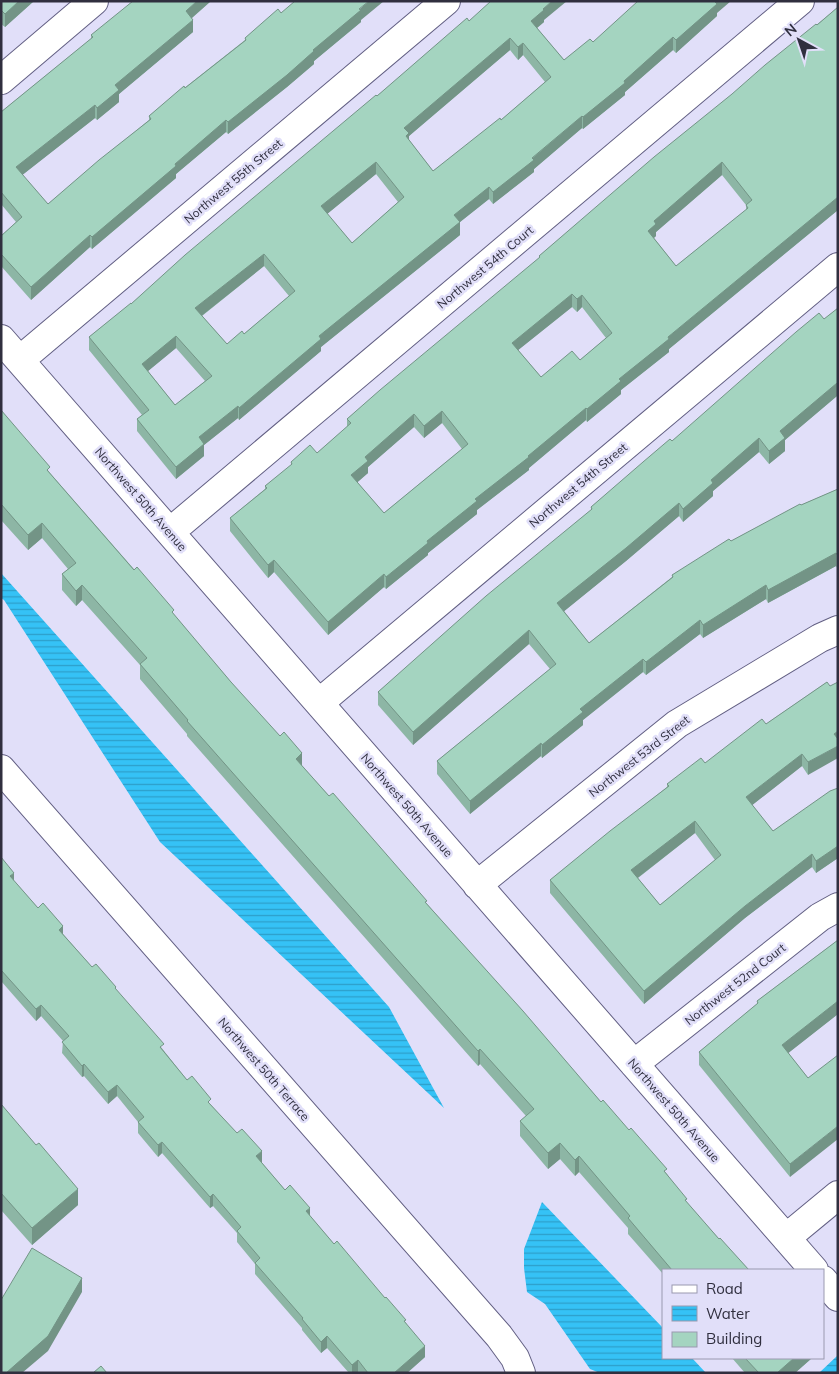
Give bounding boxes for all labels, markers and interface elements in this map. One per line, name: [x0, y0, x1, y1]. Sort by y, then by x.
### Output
north arrow: [774, 15, 824, 65]
text: N: [781, 20, 800, 40]
street label: Northwest 55th Street: [181, 135, 285, 227]
street label: Northwest 54th Court: [434, 222, 536, 312]
street label: Northwest 54th Street: [526, 439, 630, 531]
street label: Northwest 50th Avenue: [92, 444, 190, 554]
street label: Northwest 53rd Street: [586, 712, 692, 800]
street label: Northwest 50th Avenue: [358, 750, 456, 860]
street label: Northwest 52nd Court: [682, 940, 788, 1028]
street label: Northwest 50th Terrace: [215, 1014, 313, 1124]
street label: Northwest 50th Avenue: [625, 1055, 723, 1165]
legend: [662, 1269, 824, 1359]
text: Road: [706, 1279, 743, 1298]
text: Water: [706, 1304, 750, 1323]
text: Building: [706, 1329, 762, 1348]

